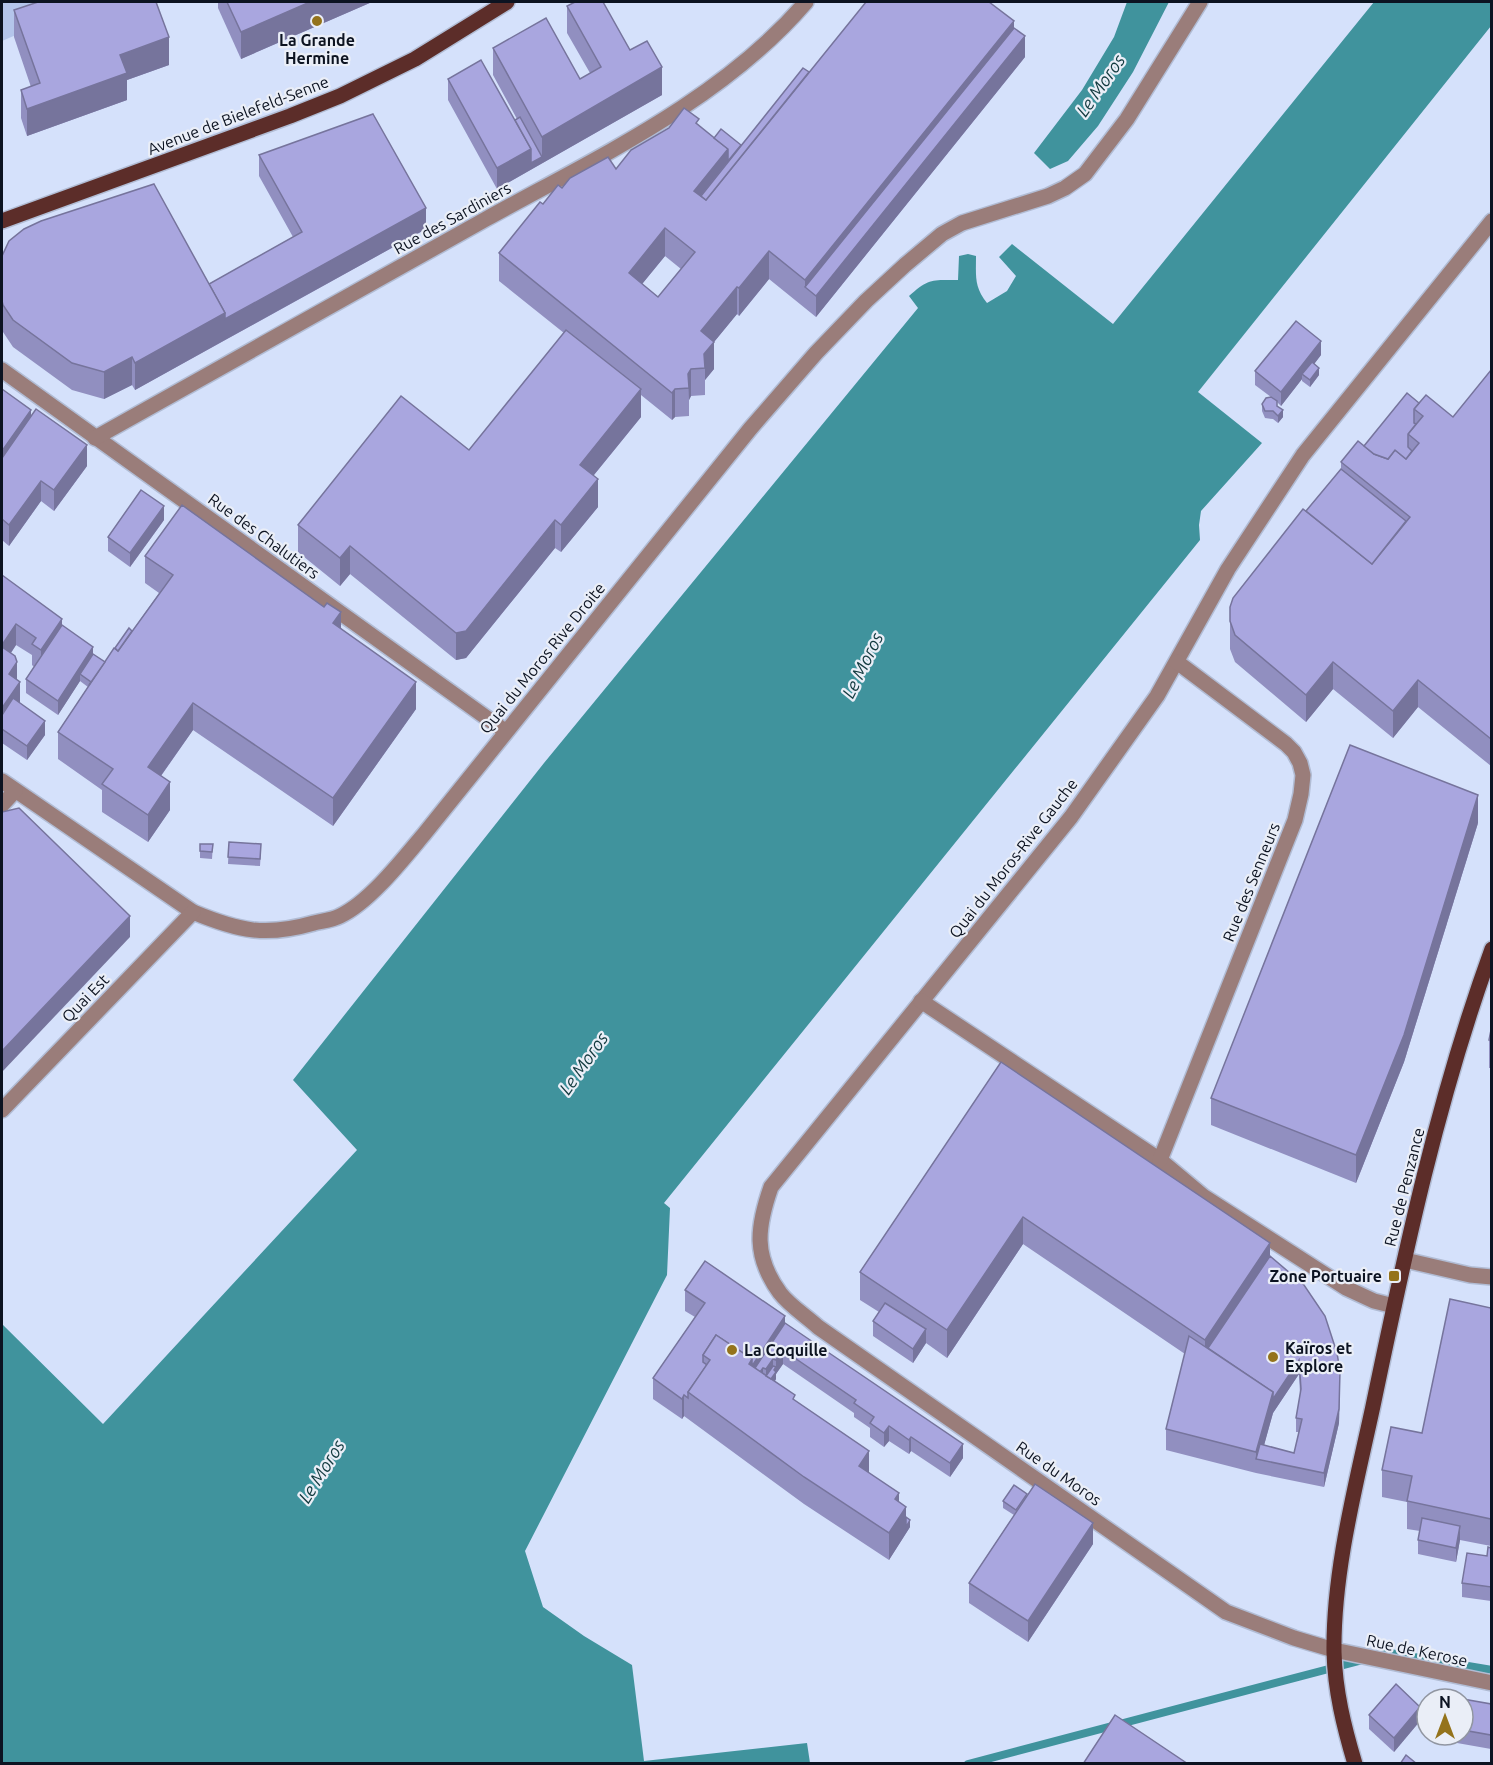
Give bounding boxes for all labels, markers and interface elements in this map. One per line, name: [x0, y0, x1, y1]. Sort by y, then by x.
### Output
marker: La Grande Hermine: [310, 14, 324, 28]
place label: La Grande Hermine: [279, 31, 355, 67]
water label: Le Moros: [1072, 50, 1129, 120]
street label: Avenue de Bielefeld-Senne: [145, 72, 331, 158]
street label: Rue des Sardiniers: [390, 178, 514, 258]
street label: Rue des Chalutiers: [205, 490, 323, 582]
street label: Quai du Moros Rive Droite: [476, 579, 608, 737]
water label: Le Moros: [838, 629, 887, 701]
street label: Quai du Moros-Rive Gauche: [945, 775, 1081, 941]
street label: Rue des Senneurs: [1219, 820, 1283, 944]
street label: Quai Est: [58, 970, 113, 1026]
water label: Le Moros: [555, 1028, 612, 1098]
street label: Rue de Penzance: [1381, 1126, 1427, 1248]
place label: Zone Portuaire: [1269, 1267, 1382, 1285]
marker: Zone Portuaire: [1387, 1269, 1401, 1283]
place label: Kaïros et Explore: [1285, 1339, 1352, 1375]
place label: La Coquille: [744, 1341, 827, 1359]
marker: La Coquille: [725, 1343, 739, 1357]
marker: Kaïros et Explore: [1266, 1350, 1280, 1364]
water label: Le Moros: [294, 1435, 348, 1506]
street label: Rue du Moros: [1013, 1437, 1105, 1509]
street label: Rue de Kerose: [1365, 1630, 1469, 1670]
north arrow: [1415, 1687, 1475, 1747]
text: N: [1439, 1693, 1451, 1711]

